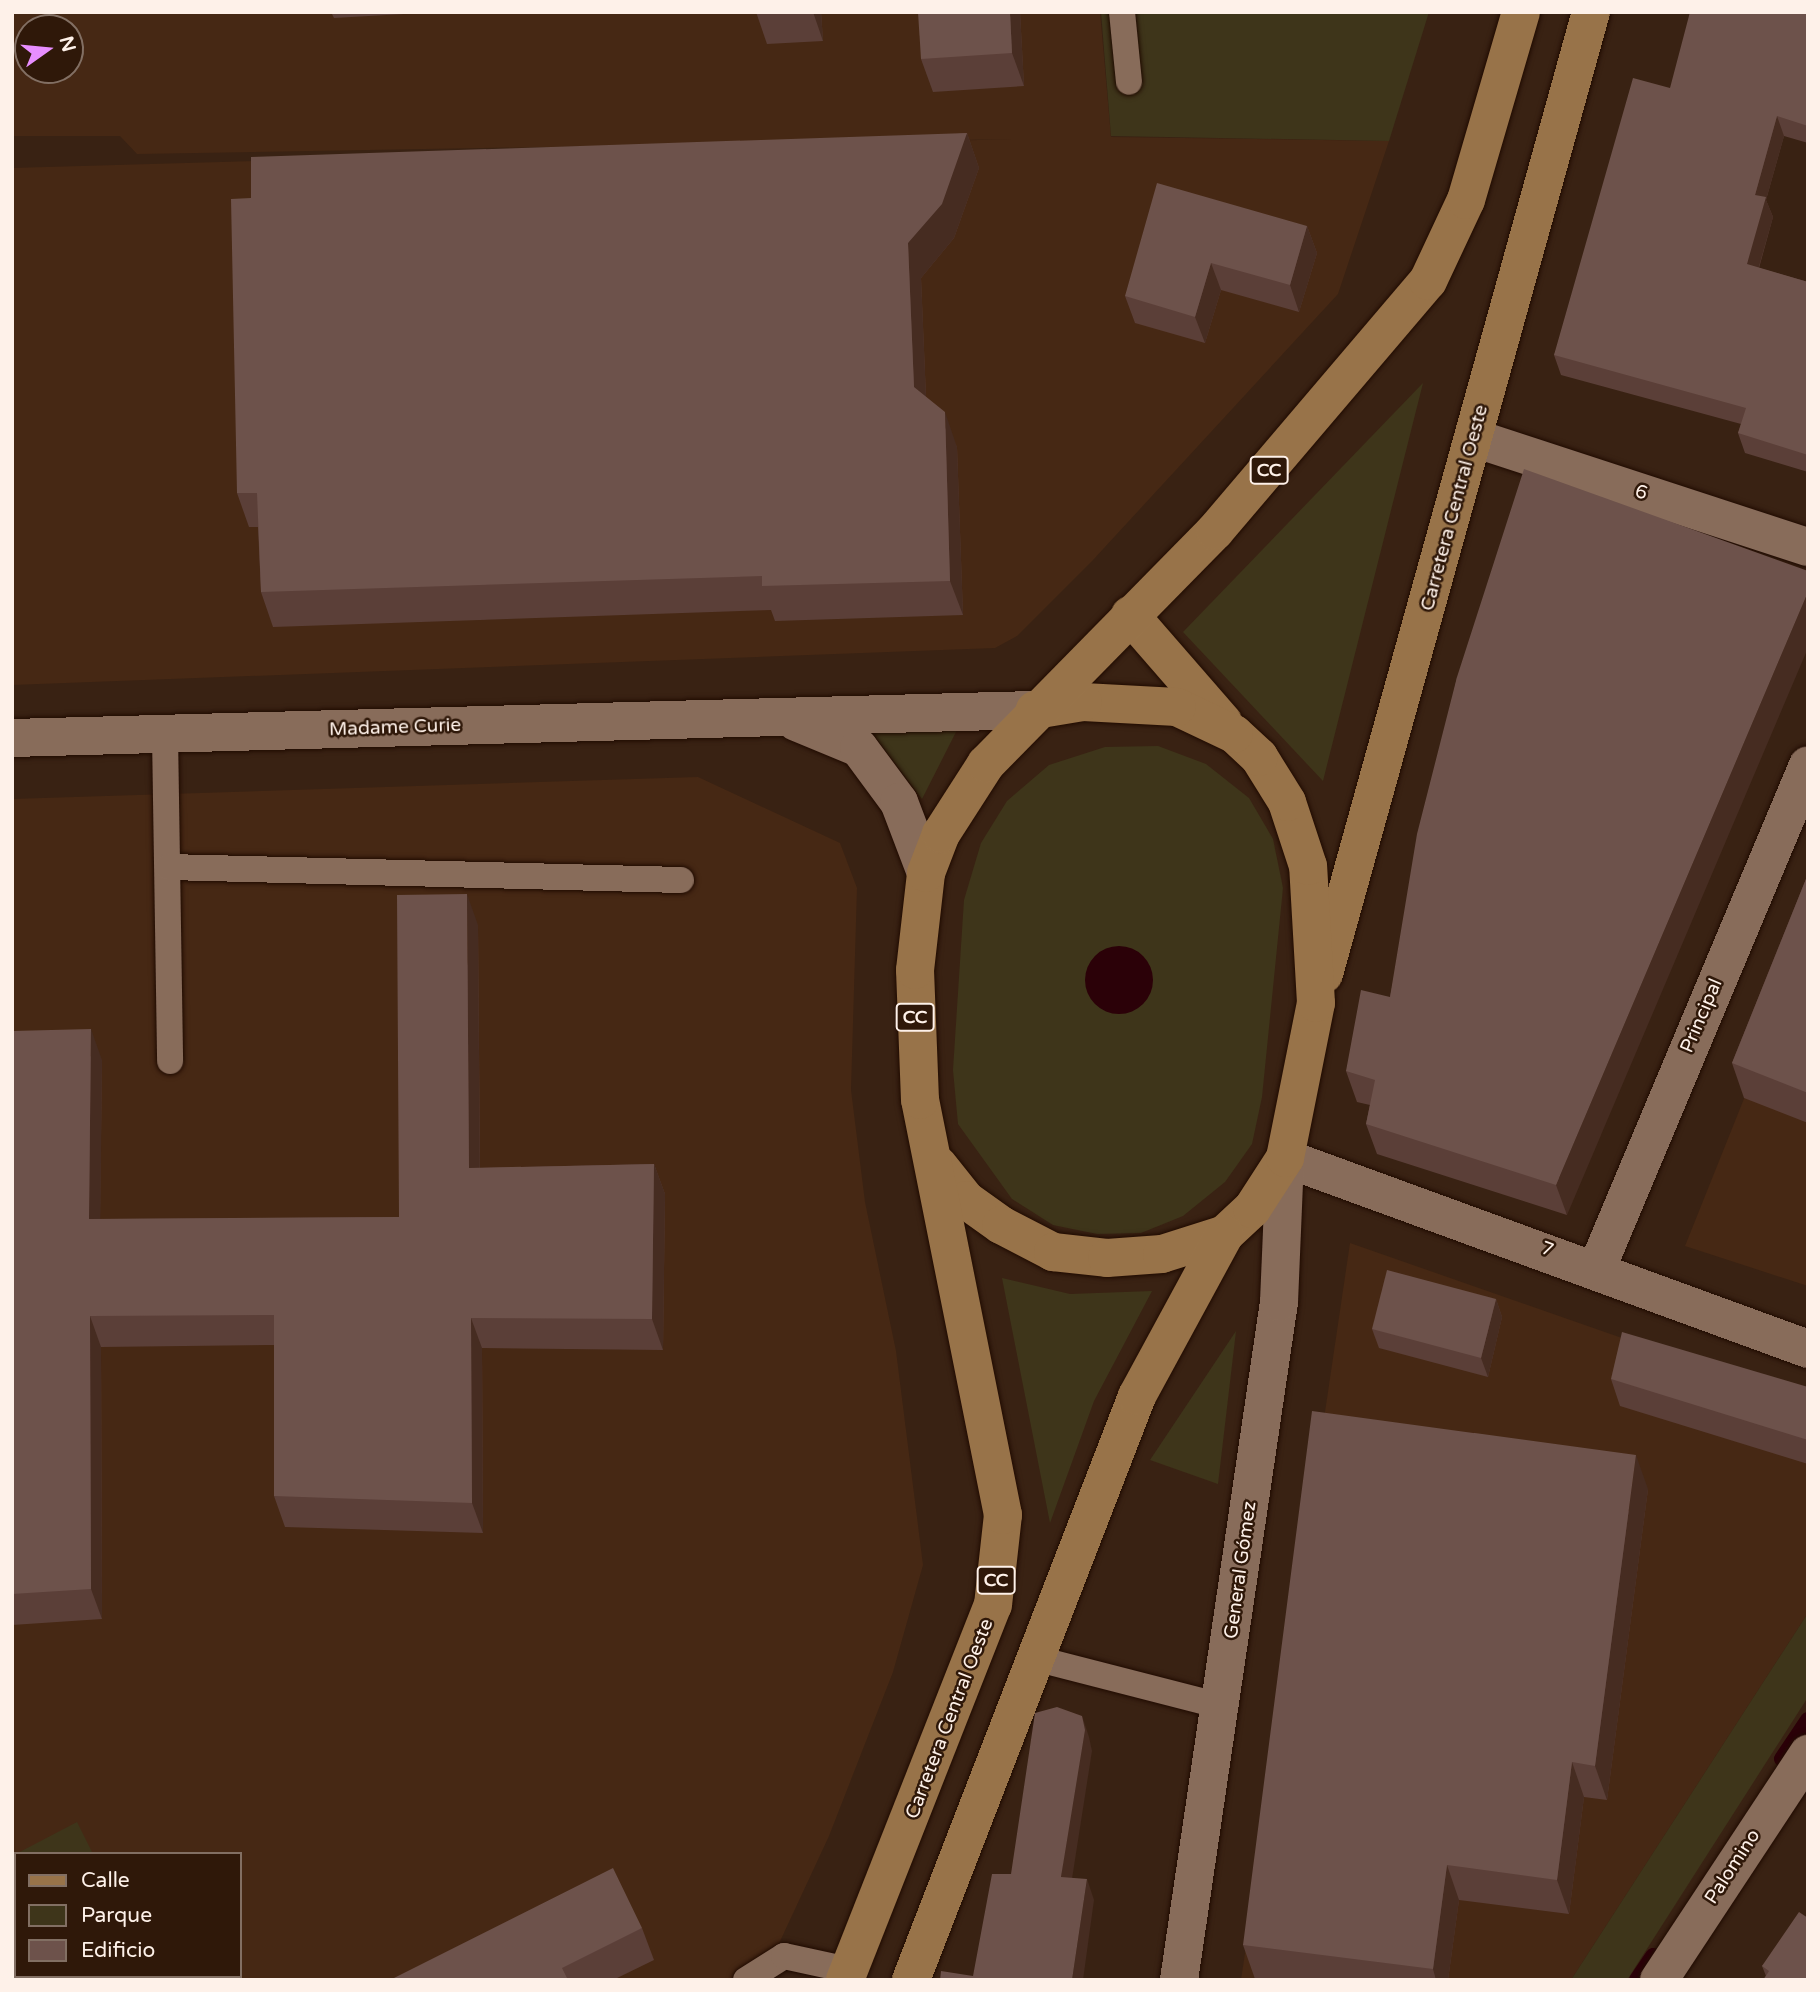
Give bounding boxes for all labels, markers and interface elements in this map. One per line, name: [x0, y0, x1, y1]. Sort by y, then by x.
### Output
north arrow: [14, 14, 84, 84]
text: N: [55, 34, 80, 54]
street label: Carretera Central Oeste: [1417, 403, 1493, 613]
road number: CC: [1248, 456, 1290, 484]
street label: 6: [1632, 480, 1650, 506]
street label: Madame Curie: [329, 714, 461, 742]
street label: Principal: [1676, 975, 1728, 1057]
road number: CC: [894, 1002, 936, 1032]
street label: 7: [1538, 1237, 1556, 1263]
street label: General Gómez: [1220, 1500, 1262, 1640]
road number: CC: [975, 1566, 1017, 1595]
street label: Carretera Central Oeste: [901, 1616, 999, 1822]
street label: Palomino: [1700, 1825, 1766, 1909]
legend: [14, 1852, 242, 1978]
text: Calle: [81, 1868, 130, 1893]
text: Parque: [81, 1903, 152, 1928]
text: Edificio: [81, 1938, 155, 1963]

